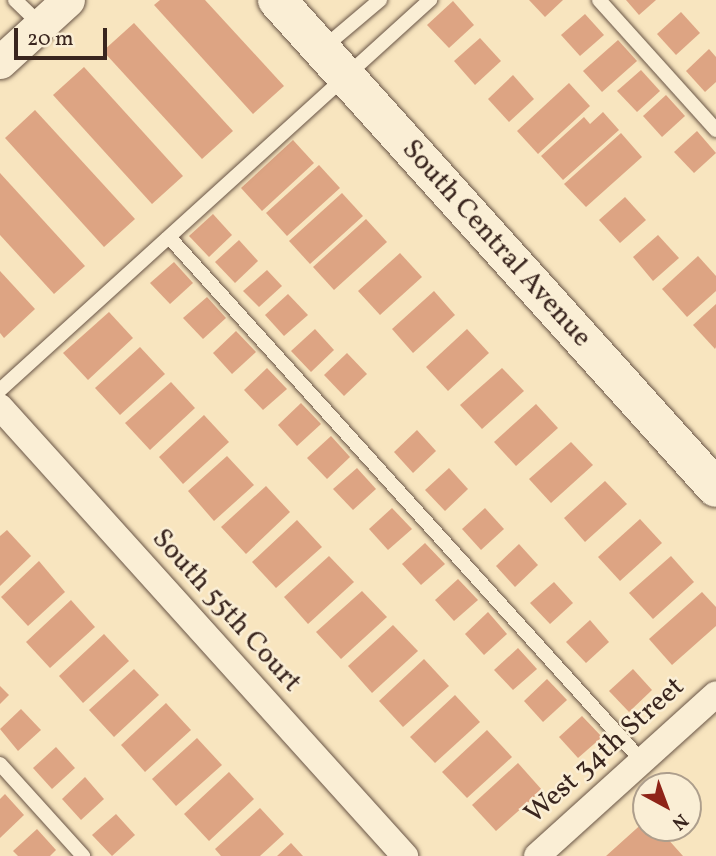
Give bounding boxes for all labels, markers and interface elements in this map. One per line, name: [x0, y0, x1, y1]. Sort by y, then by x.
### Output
scale bar: [18, 14, 110, 58]
text: 20 m: [27, 25, 73, 54]
street label: South Central Avenue: [394, 133, 598, 355]
street label: South 55th Court: [144, 523, 308, 699]
street label: West 34th Street: [518, 671, 692, 831]
north arrow: [632, 772, 702, 842]
text: N: [666, 807, 693, 836]

